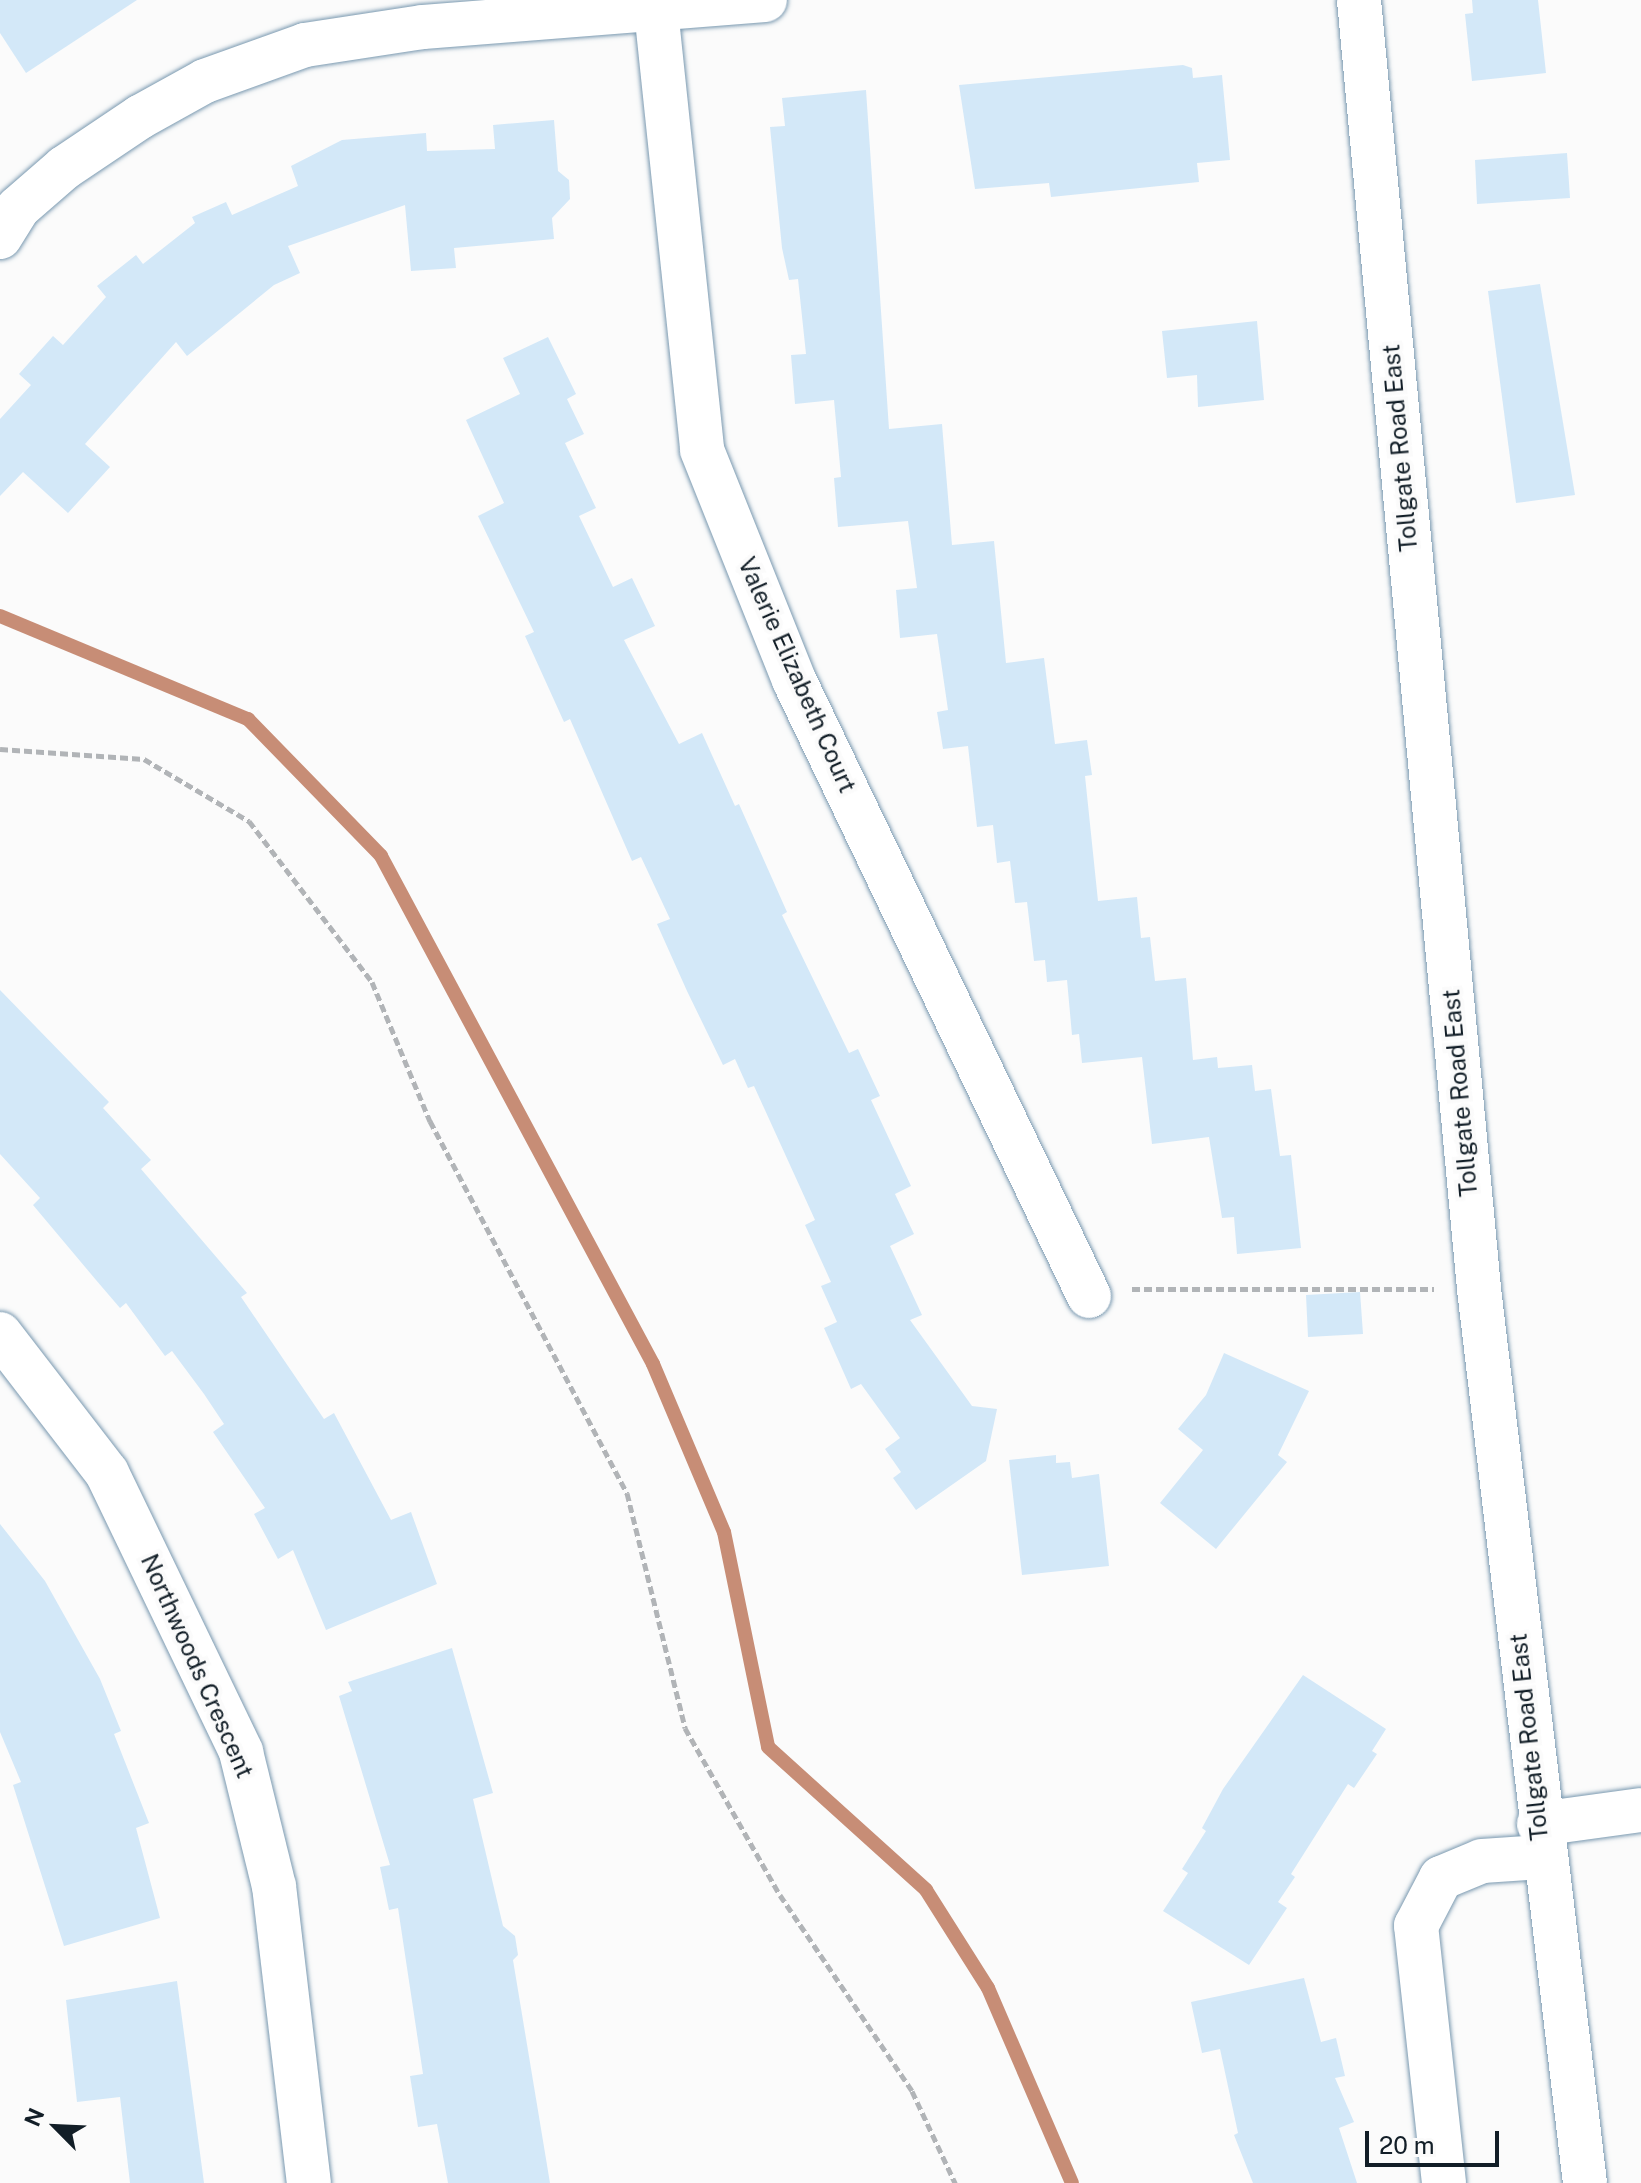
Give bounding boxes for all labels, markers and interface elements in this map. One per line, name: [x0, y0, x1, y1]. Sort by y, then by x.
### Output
street label: Tollgate Road East: [1377, 343, 1423, 553]
street label: Valerie Elizabeth Court: [732, 553, 862, 797]
street label: Tollgate Road East: [1437, 988, 1483, 1198]
street label: Northwoods Crescent: [135, 1550, 259, 1782]
street label: Tollgate Road East: [1504, 1632, 1554, 1842]
north arrow: [16, 2087, 96, 2167]
text: N: [19, 2104, 49, 2130]
scale bar: [1369, 2115, 1503, 2165]
text: 20 m: [1379, 2131, 1435, 2159]

